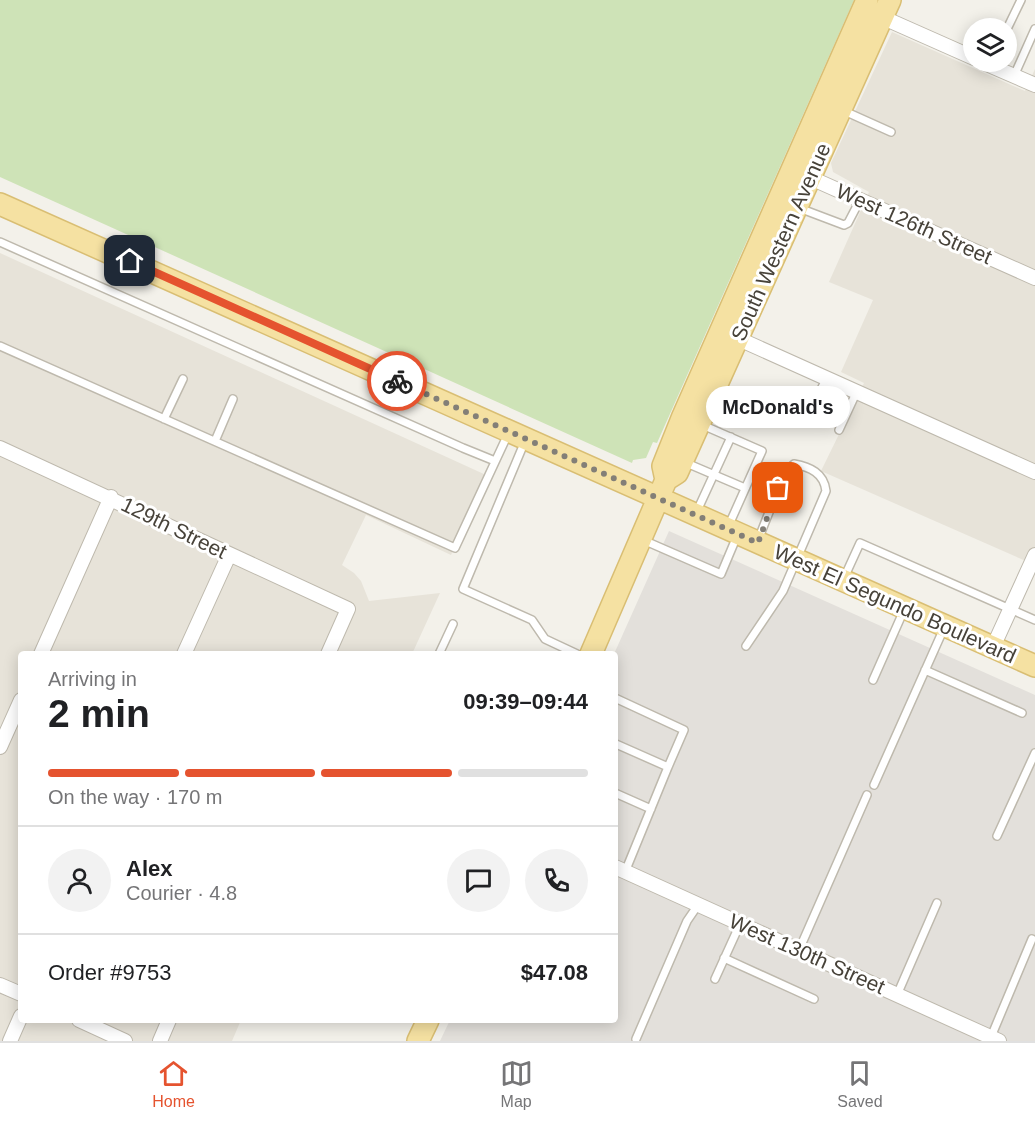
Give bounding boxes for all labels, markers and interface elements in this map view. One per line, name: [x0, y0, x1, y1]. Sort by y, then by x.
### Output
map controls: [963, 18, 1017, 72]
button: layers: [963, 18, 1017, 72]
street label: South Western Avenue: [727, 139, 835, 344]
street label: West 126th Street: [833, 179, 996, 268]
pin: [104, 235, 155, 286]
icon: home: [113, 244, 146, 277]
courier: [367, 351, 427, 411]
icon: bike: [381, 365, 414, 398]
callout: McDonald's: [706, 386, 850, 428]
text: McDonald's: [722, 396, 834, 418]
pin: [752, 462, 803, 513]
icon: bag: [761, 471, 794, 504]
street label: 129th Street: [118, 492, 231, 563]
street label: West El Segundo Boulevard: [771, 540, 1020, 667]
text: Arriving in: [48, 668, 137, 690]
text: 09:39–09:44: [463, 689, 588, 714]
text: 2 min: [48, 692, 150, 735]
text: On the way · 170 m: [48, 786, 223, 808]
button: person: [48, 849, 111, 912]
button: chat: [447, 849, 510, 912]
button: phone: [525, 849, 588, 912]
text: Alex: [126, 856, 172, 881]
text: Courier · 4.8: [126, 882, 237, 904]
street label: West 130th Street: [726, 909, 889, 998]
text: Order #9753: [48, 960, 172, 985]
text: $47.08: [521, 960, 588, 985]
tab: Home: [152, 1057, 195, 1111]
tab: Map: [500, 1057, 533, 1111]
tab: Saved: [837, 1057, 883, 1111]

